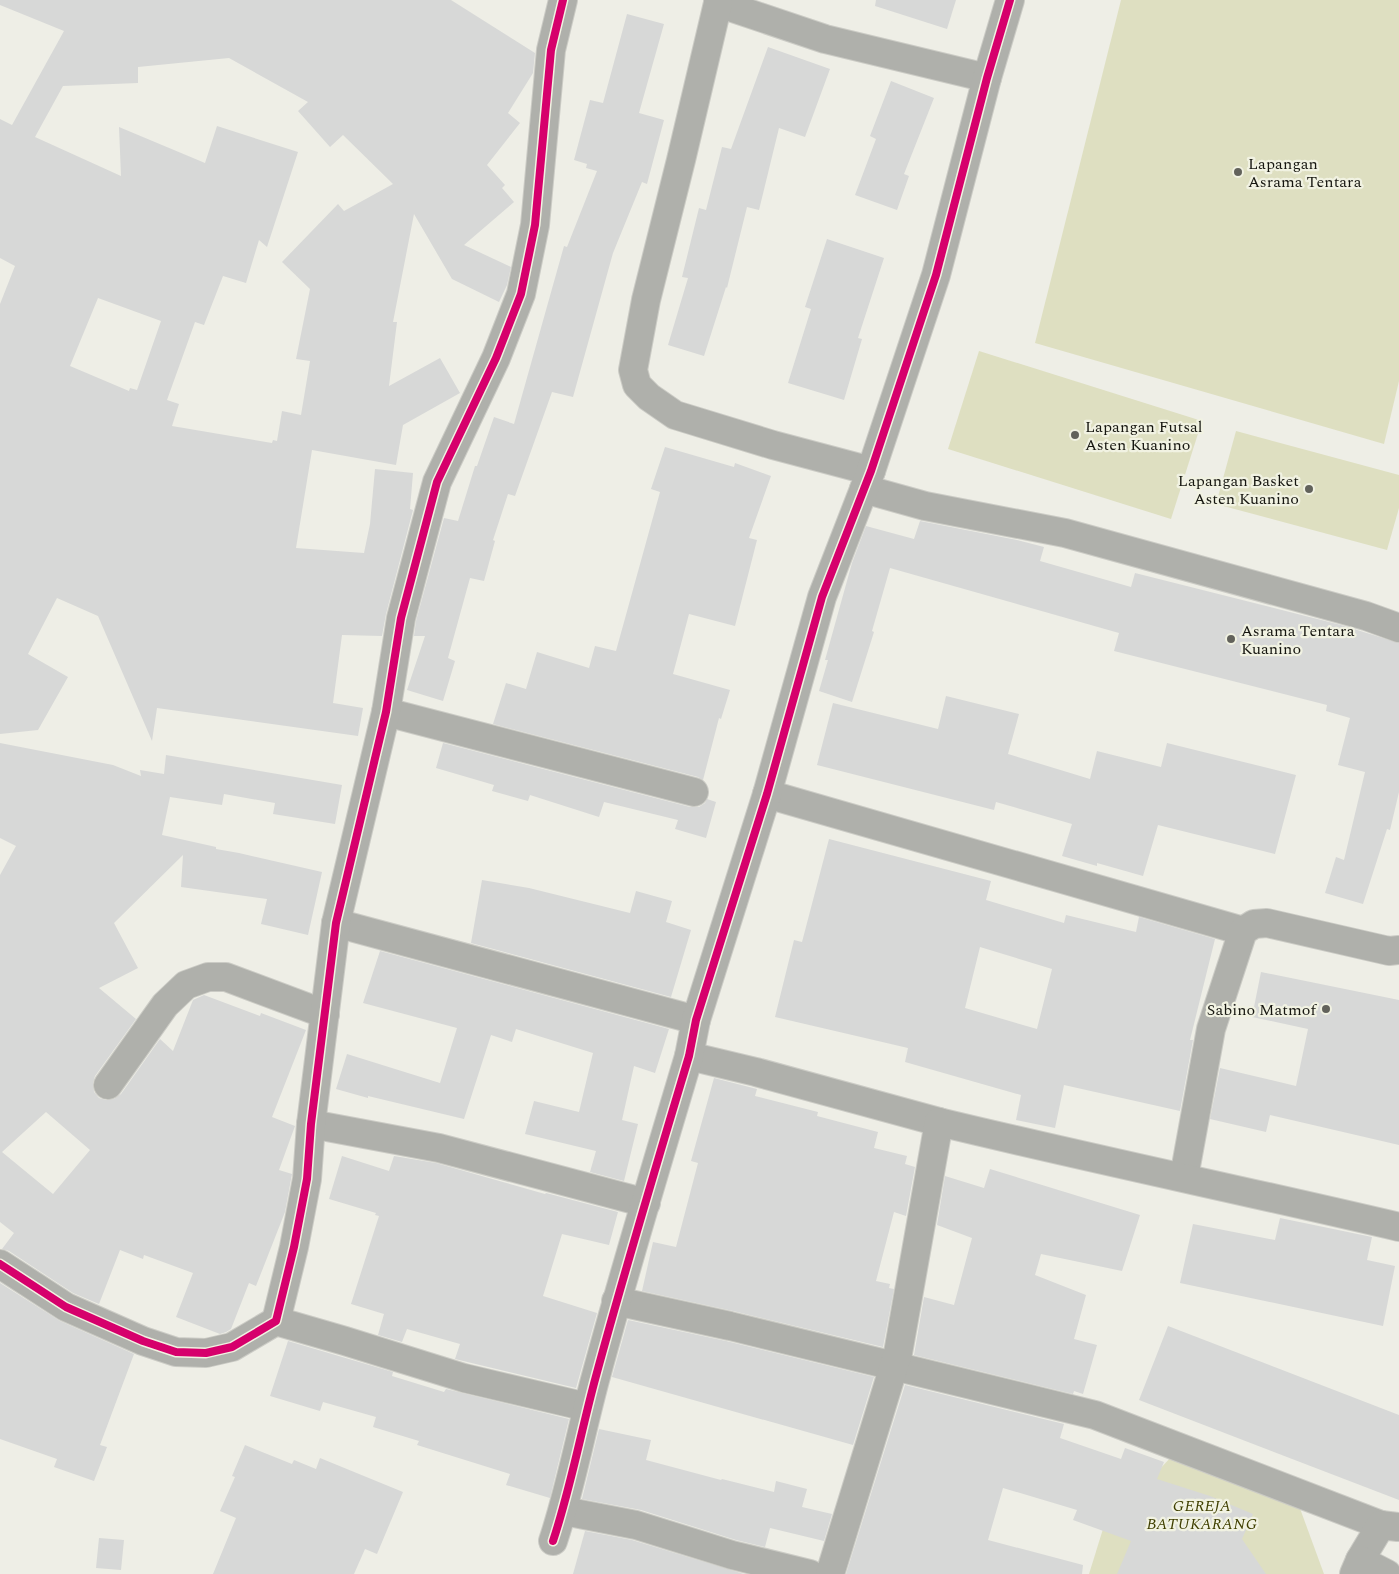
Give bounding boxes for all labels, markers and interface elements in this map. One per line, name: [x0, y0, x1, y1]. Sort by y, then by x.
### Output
place label: Lapangan Asrama Tentara: [1248, 152, 1362, 194]
marker: Lapangan Asrama Tentara: [1232, 166, 1244, 178]
place label: Lapangan Futsal Asten Kuanino: [1085, 415, 1203, 457]
marker: Lapangan Futsal Asten Kuanino: [1069, 429, 1081, 441]
place label: Lapangan Basket Asten Kuanino: [1178, 469, 1299, 511]
marker: Lapangan Basket Asten Kuanino: [1303, 483, 1315, 495]
place label: Asrama Tentara Kuanino: [1241, 619, 1355, 661]
marker: Asrama Tentara Kuanino: [1225, 633, 1237, 645]
place label: Sabino Matmof: [1207, 998, 1318, 1022]
marker: Sabino Matmof: [1320, 1003, 1332, 1015]
park label: GEREJA BATUKARANG: [1146, 1494, 1258, 1536]

